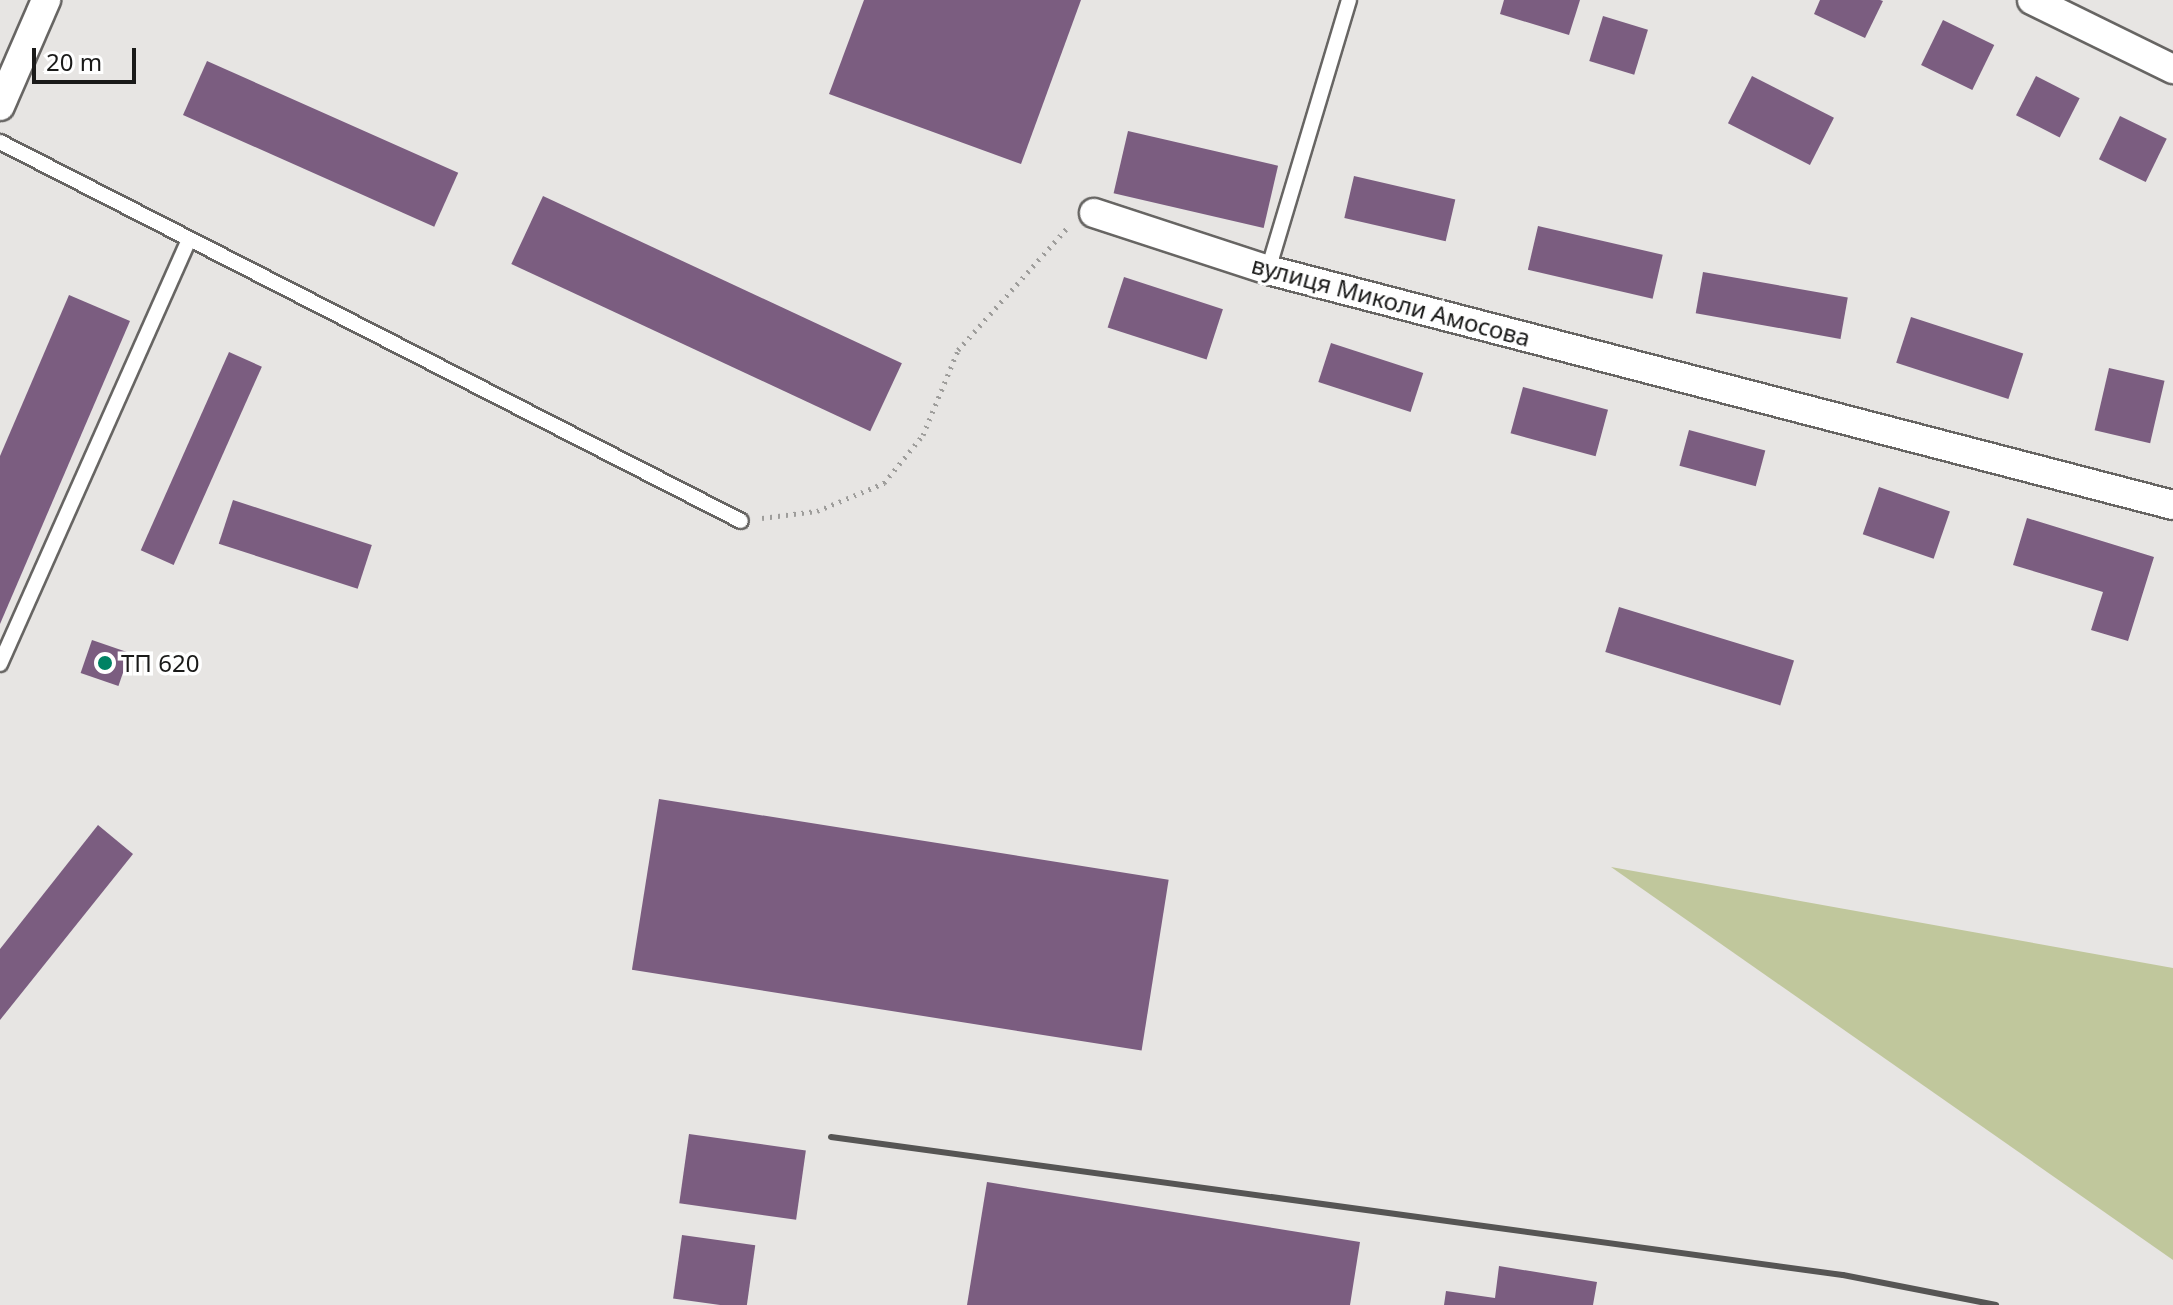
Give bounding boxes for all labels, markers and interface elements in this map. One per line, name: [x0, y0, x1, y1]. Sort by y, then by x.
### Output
scale bar: [36, 32, 140, 82]
text: 20 m: [46, 45, 102, 78]
street label: вулиця Миколи Амосова: [1249, 250, 1533, 352]
place label: ТП 620: [121, 649, 199, 677]
marker: ТП 620: [96, 654, 114, 672]

